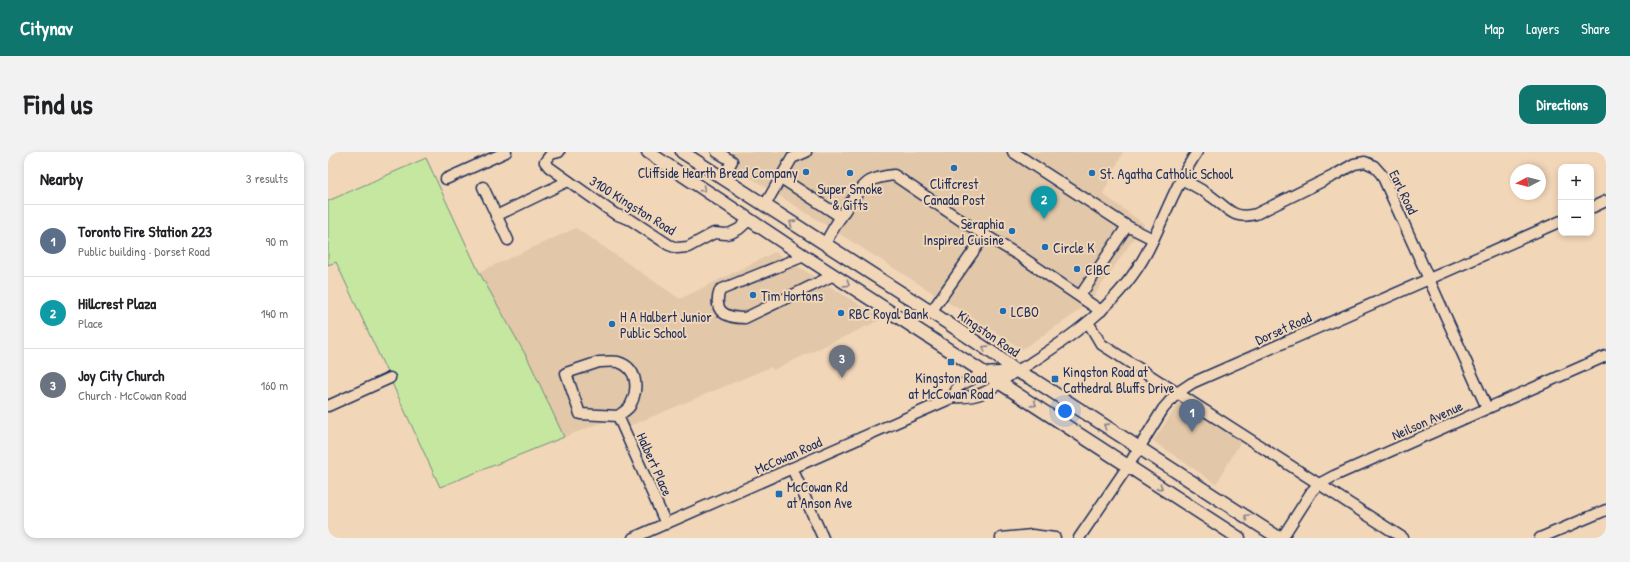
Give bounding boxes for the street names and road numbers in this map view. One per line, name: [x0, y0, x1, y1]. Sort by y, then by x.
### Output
street label: Earl Road: [1385, 167, 1423, 218]
street label: 3100 Kingston Road: [586, 171, 680, 240]
street label: Kingston Road: [954, 305, 1024, 362]
street label: Dorset Road: [1252, 307, 1315, 349]
street label: Neilson Avenue: [1388, 396, 1466, 444]
street label: Halbert Place: [633, 429, 678, 499]
street label: McCowan Road: [751, 432, 825, 478]

